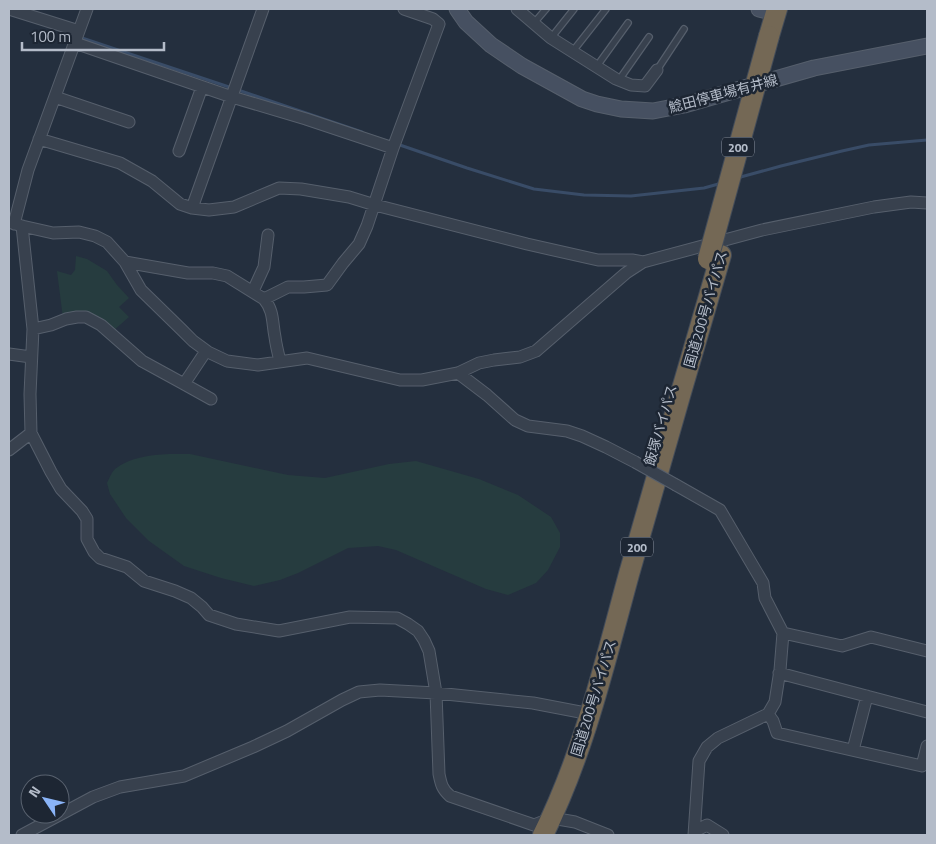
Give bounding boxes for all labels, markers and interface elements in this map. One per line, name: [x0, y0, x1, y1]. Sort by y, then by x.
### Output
scale bar: [22, 20, 165, 52]
text: 100 m: [30, 25, 71, 48]
street label: 鯰田停車場有井線: [666, 68, 780, 118]
road number: 200: [722, 138, 754, 156]
street label: 国道200号バイパス: [678, 248, 732, 370]
street label: 飯塚バイパス: [638, 382, 682, 468]
road number: 200: [621, 538, 653, 556]
street label: 国道200号バイパス: [565, 637, 621, 759]
north arrow: [20, 774, 70, 824]
text: N: [23, 781, 45, 801]

